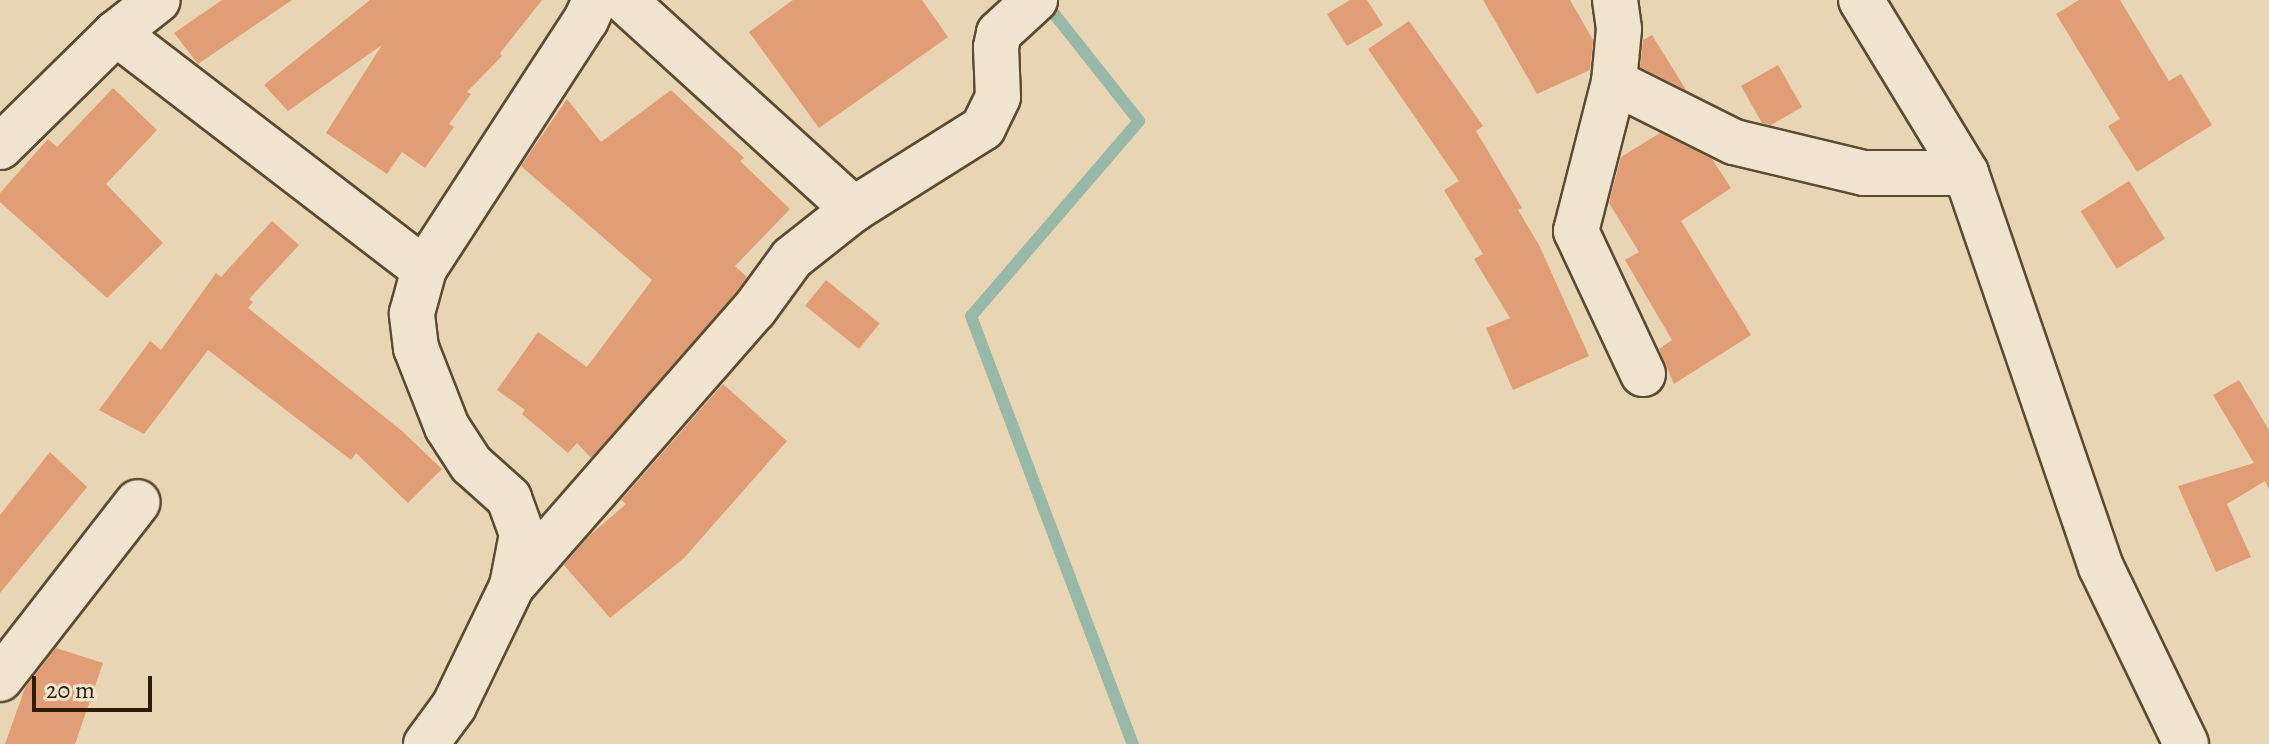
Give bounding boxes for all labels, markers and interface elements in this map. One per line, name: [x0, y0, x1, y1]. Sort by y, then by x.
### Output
scale bar: [36, 660, 156, 710]
text: 20 m: [46, 674, 95, 706]

